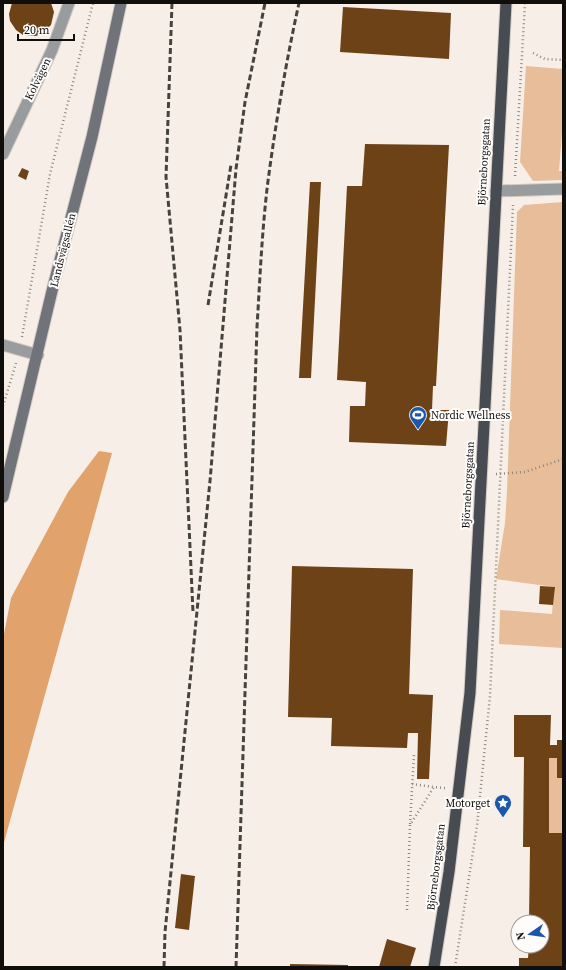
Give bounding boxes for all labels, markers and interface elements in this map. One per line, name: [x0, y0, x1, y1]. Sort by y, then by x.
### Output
scale bar: [18, 16, 74, 42]
text: 20 m: [24, 22, 50, 38]
street label: Kolvägen: [21, 55, 55, 102]
street label: Björneborgsgatan: [474, 118, 494, 206]
street label: Landsvägsallén: [47, 211, 79, 288]
sports icon: Nordic Wellness: [408, 405, 428, 430]
place label: Nordic Wellness: [431, 408, 511, 423]
street label: Björneborgsgatan: [458, 441, 478, 529]
place icon: Motorget: [493, 793, 513, 818]
place label: Motorget: [445, 796, 490, 811]
street label: Björneborgsgatan: [423, 823, 449, 911]
north arrow: [510, 914, 550, 954]
text: N: [513, 931, 529, 942]

